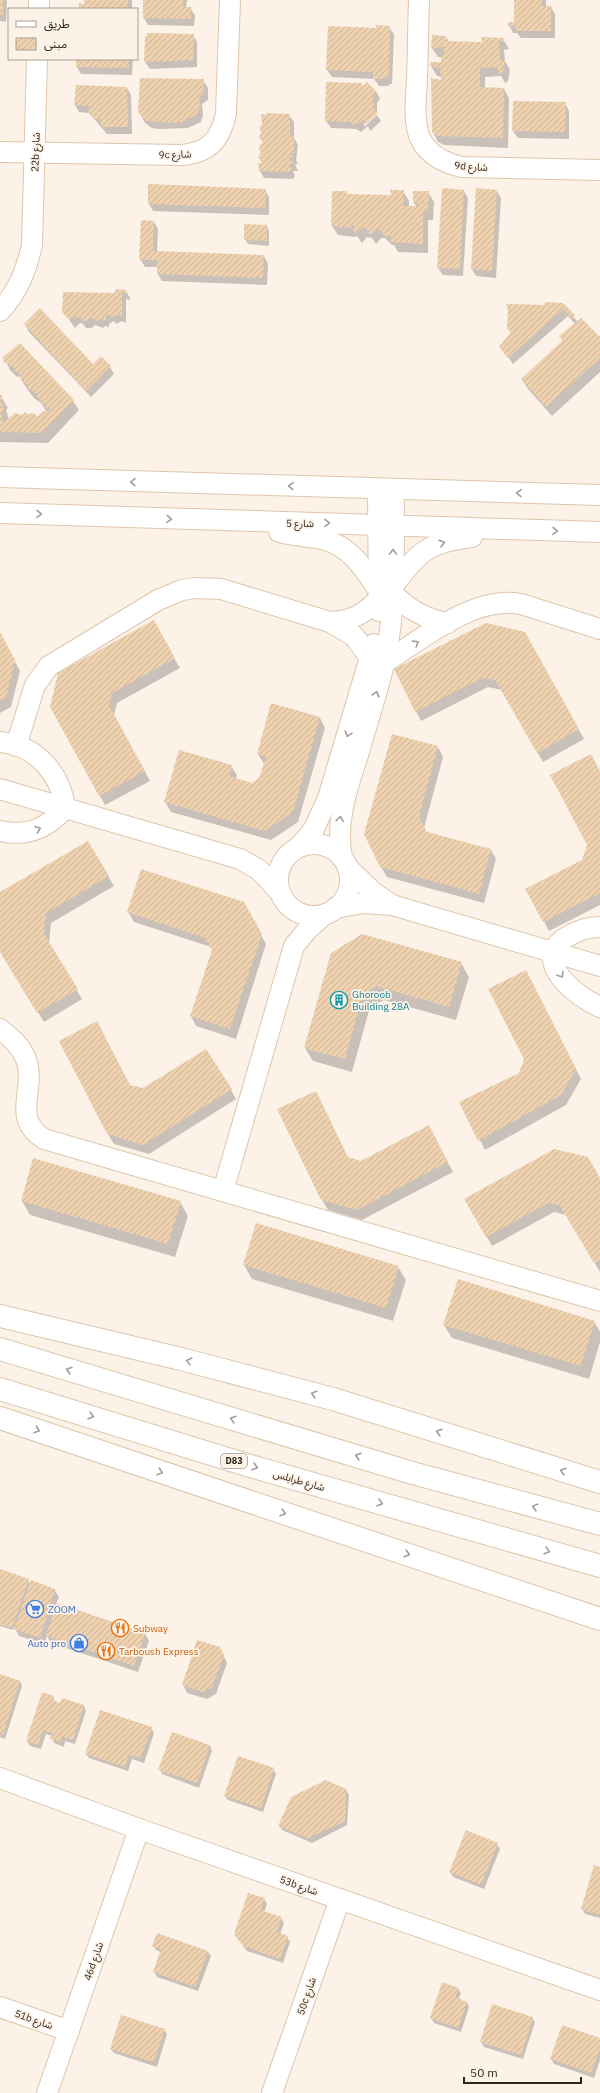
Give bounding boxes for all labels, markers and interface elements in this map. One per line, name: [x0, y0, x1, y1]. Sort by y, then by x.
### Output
legend: [8, 8, 138, 60]
text: طريق: [44, 16, 70, 32]
text: مبنى: [44, 36, 67, 51]
street label: 22b شارع: [28, 132, 44, 172]
street label: 9c شارع: [158, 147, 192, 163]
street label: 9d شارع: [454, 159, 488, 175]
one-way arrow: [130, 477, 136, 486]
one-way arrow: [288, 482, 294, 491]
one-way arrow: [516, 489, 522, 497]
one-way arrow: [36, 510, 42, 519]
one-way arrow: [166, 515, 172, 523]
street label: شارع 5: [286, 517, 314, 531]
one-way arrow: [324, 519, 330, 528]
one-way arrow: [552, 527, 558, 535]
one-way arrow: [438, 539, 445, 548]
one-way arrow: [389, 549, 397, 555]
one-way arrow: [412, 640, 419, 648]
one-way arrow: [371, 691, 379, 697]
one-way arrow: [344, 730, 353, 737]
one-way arrow: [335, 816, 344, 822]
one-way arrow: [35, 826, 42, 834]
one-way arrow: [556, 971, 563, 978]
place label: Ghoroob Building 28A: [352, 988, 410, 1013]
building icon: Ghoroob Building 28A: [329, 990, 349, 1010]
one-way arrow: [185, 1358, 192, 1366]
one-way arrow: [65, 1366, 72, 1375]
one-way arrow: [311, 1390, 318, 1399]
one-way arrow: [87, 1411, 94, 1420]
one-way arrow: [230, 1415, 237, 1424]
one-way arrow: [33, 1426, 40, 1434]
one-way arrow: [435, 1428, 442, 1437]
one-way arrow: [355, 1452, 362, 1461]
road number: D83: [221, 1454, 247, 1468]
one-way arrow: [252, 1462, 259, 1471]
street label: شارع طرابلس: [271, 1467, 326, 1495]
one-way arrow: [559, 1467, 566, 1475]
one-way arrow: [156, 1468, 163, 1476]
one-way arrow: [376, 1498, 383, 1507]
one-way arrow: [532, 1503, 539, 1511]
one-way arrow: [280, 1509, 287, 1517]
one-way arrow: [543, 1546, 550, 1555]
one-way arrow: [403, 1550, 410, 1558]
supermarket icon: ZOOM: [25, 1599, 45, 1619]
place label: ZOOM: [48, 1603, 76, 1616]
restaurant icon: Subway: [110, 1618, 130, 1638]
place label: Subway: [133, 1622, 168, 1635]
shop icon: Auto pro: [69, 1633, 89, 1653]
place label: Auto pro: [27, 1637, 66, 1650]
restaurant icon: Tarboush Express: [96, 1641, 116, 1661]
place label: Tarboush Express: [119, 1645, 199, 1658]
street label: 53b شارع: [278, 1873, 320, 1899]
street label: 46d شارع: [81, 1940, 107, 1982]
street label: 50c شارع: [294, 1976, 320, 2017]
street label: 51b شارع: [13, 2007, 55, 2033]
scale bar: [464, 2059, 581, 2085]
text: 50 m: [470, 2065, 498, 2080]

